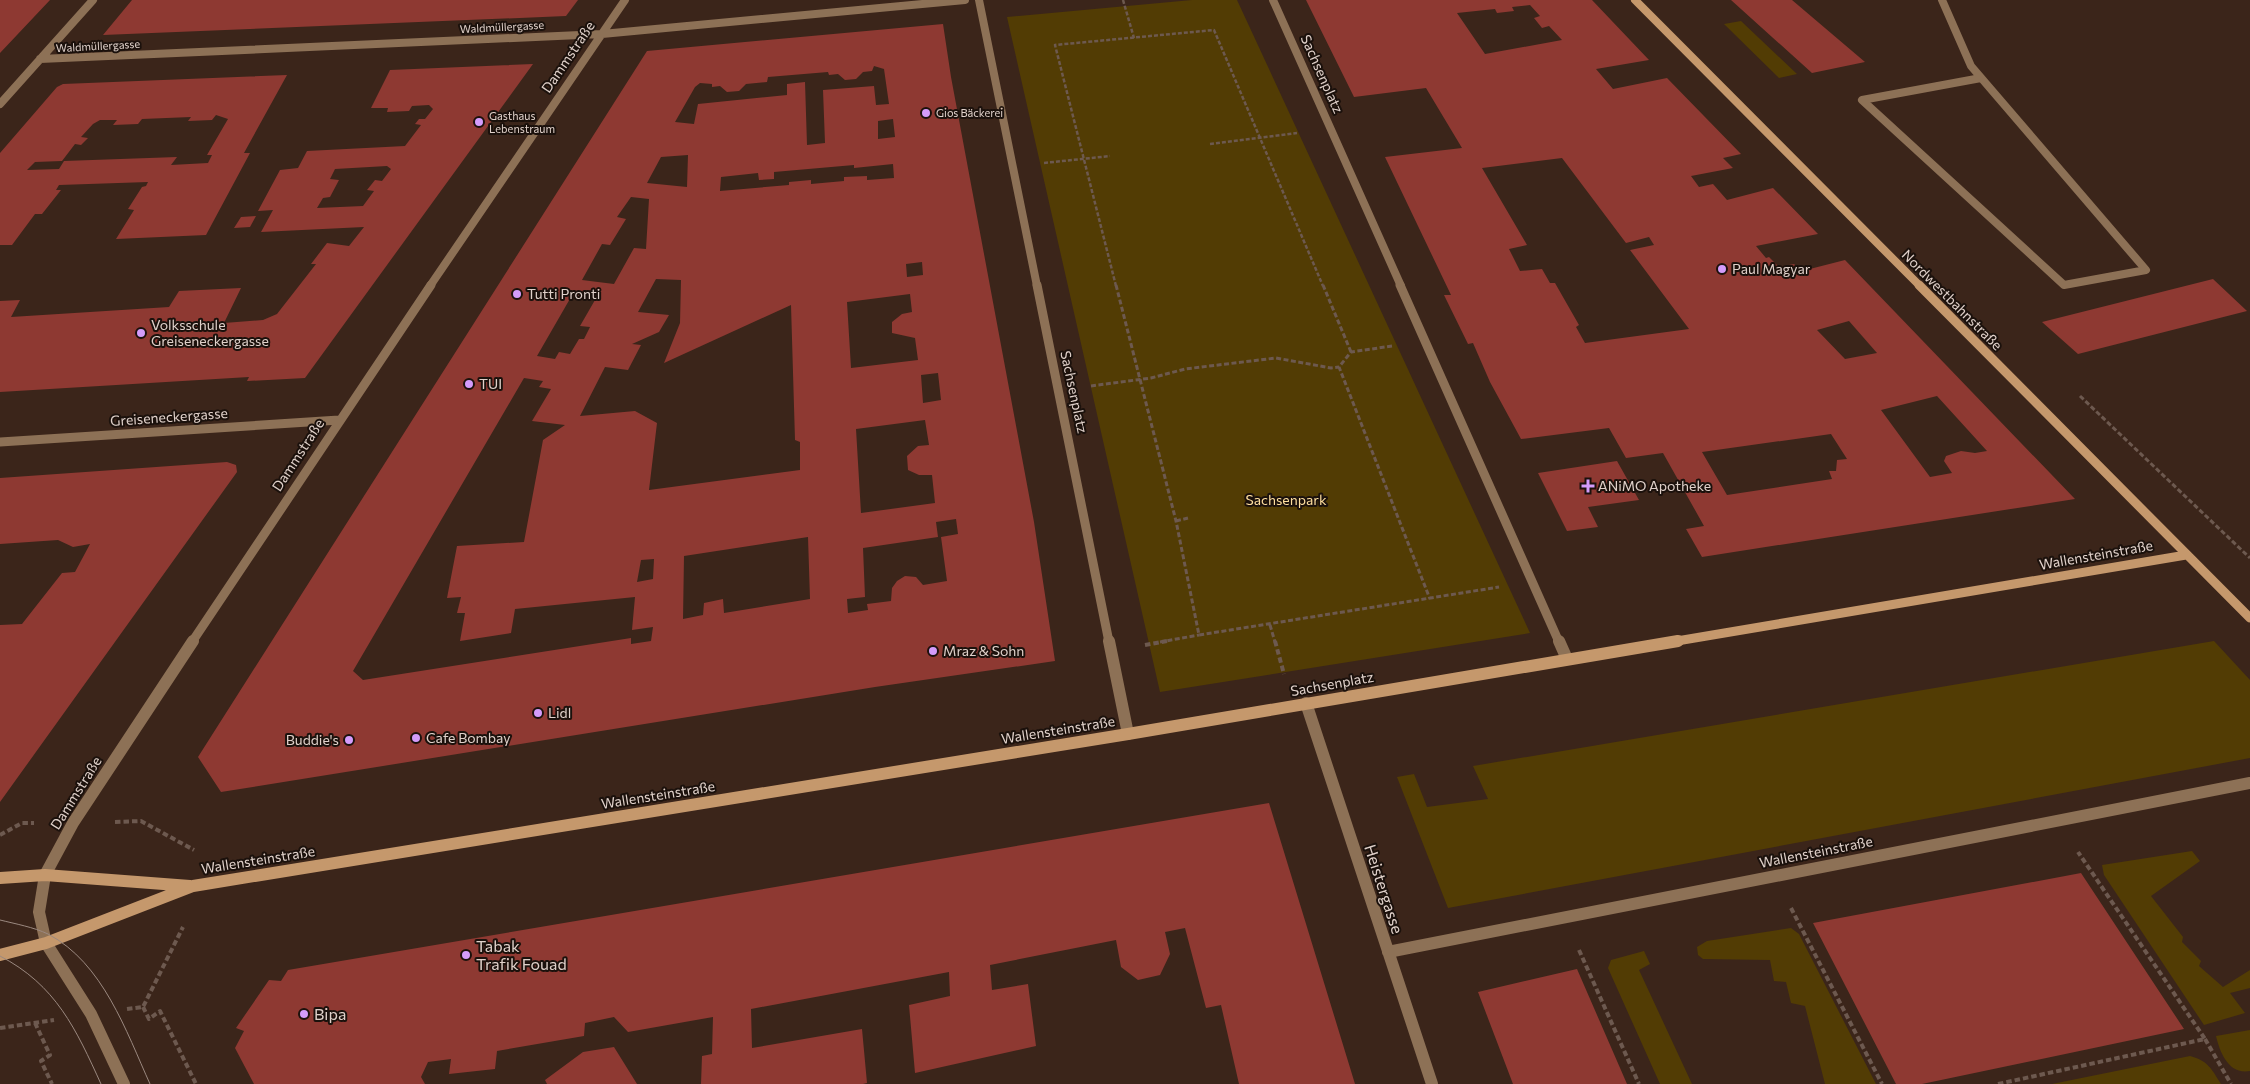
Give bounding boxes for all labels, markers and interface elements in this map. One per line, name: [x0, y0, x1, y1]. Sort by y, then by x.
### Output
street label: Waldmüllergasse: [459, 18, 545, 35]
street label: Dammstraße: [537, 18, 598, 96]
street label: Sachsenplatz: [1298, 32, 1347, 116]
street label: Waldmüllergasse: [55, 37, 141, 54]
place label: Gios Bäckerei: [936, 106, 1003, 119]
marker: Gios Bäckerei: [920, 107, 932, 119]
place label: Gasthaus Lebenstraum: [489, 109, 555, 135]
marker: Gasthaus Lebenstraum: [473, 116, 485, 128]
street label: Nordwestbahnstraße: [1899, 246, 2006, 353]
place label: Paul Magyar: [1732, 260, 1811, 277]
marker: Paul Magyar: [1716, 263, 1728, 275]
place label: Tutti Pronti: [527, 285, 600, 302]
marker: Tutti Pronti: [511, 288, 523, 300]
place label: Volksschule Greiseneckergasse: [151, 316, 269, 349]
marker: Volksschule Greiseneckergasse: [135, 327, 147, 339]
street label: Sachsenplatz: [1057, 349, 1092, 435]
place label: TUI: [479, 375, 502, 392]
marker: TUI: [463, 378, 475, 390]
street label: Greiseneckergasse: [110, 404, 228, 429]
street label: Dammstraße: [268, 415, 327, 494]
place label: ANiMO Apotheke: [1598, 477, 1711, 494]
marker: ANiMO Apotheke: [1582, 480, 1594, 492]
park label: Sachsenpark: [1245, 491, 1327, 508]
street label: Wallensteinstraße: [2038, 536, 2154, 573]
place label: Mraz & Sohn: [943, 642, 1024, 659]
marker: Mraz & Sohn: [927, 645, 939, 657]
street label: Sachsenplatz: [1289, 668, 1375, 699]
place label: Lidl: [548, 704, 571, 721]
marker: Lidl: [532, 707, 544, 719]
street label: Wallensteinstraße: [1000, 712, 1116, 747]
place label: Cafe Bombay: [426, 729, 510, 746]
place label: Buddie's: [286, 731, 339, 748]
marker: Cafe Bombay: [410, 732, 422, 744]
marker: Buddie's: [343, 734, 355, 746]
street label: Dammstraße: [46, 753, 105, 832]
street label: Wallensteinstraße: [600, 777, 716, 812]
street label: Wallensteinstraße: [1758, 832, 1874, 871]
street label: Wallensteinstraße: [200, 842, 316, 877]
street label: Heistergasse: [1361, 842, 1408, 936]
place label: Tabak Trafik Fouad: [476, 936, 567, 973]
marker: Tabak Trafik Fouad: [460, 949, 472, 961]
place label: Bipa: [314, 1004, 346, 1023]
marker: Bipa: [298, 1008, 310, 1020]

